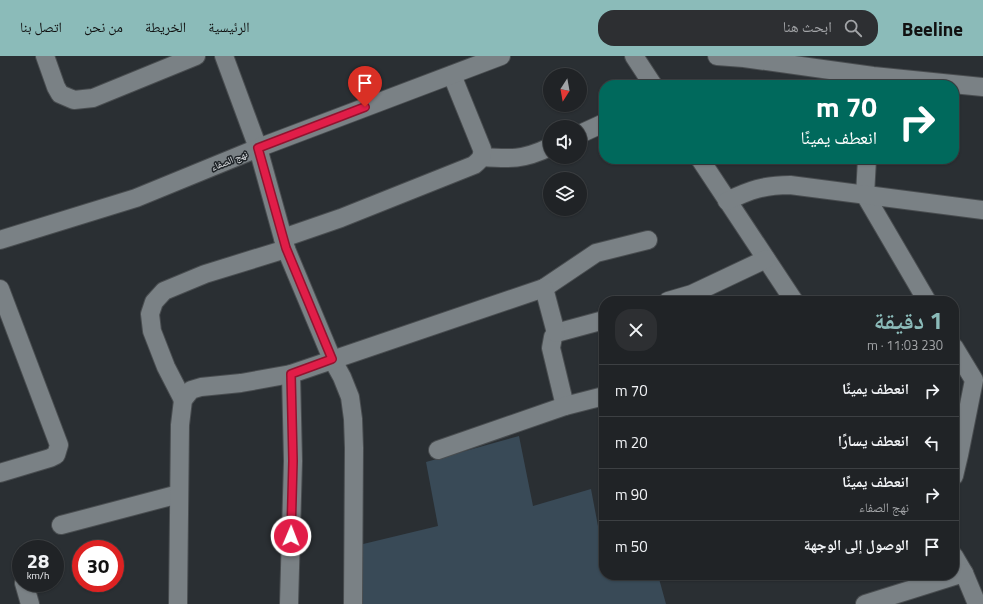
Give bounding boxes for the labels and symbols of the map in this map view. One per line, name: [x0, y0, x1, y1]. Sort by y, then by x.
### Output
pin: [348, 66, 382, 107]
north arrow: [543, 68, 587, 112]
street label: نهج الصفاء: [209, 146, 250, 175]
position arrow: [270, 515, 312, 557]
speed limit sign: 30: [72, 540, 124, 592]

